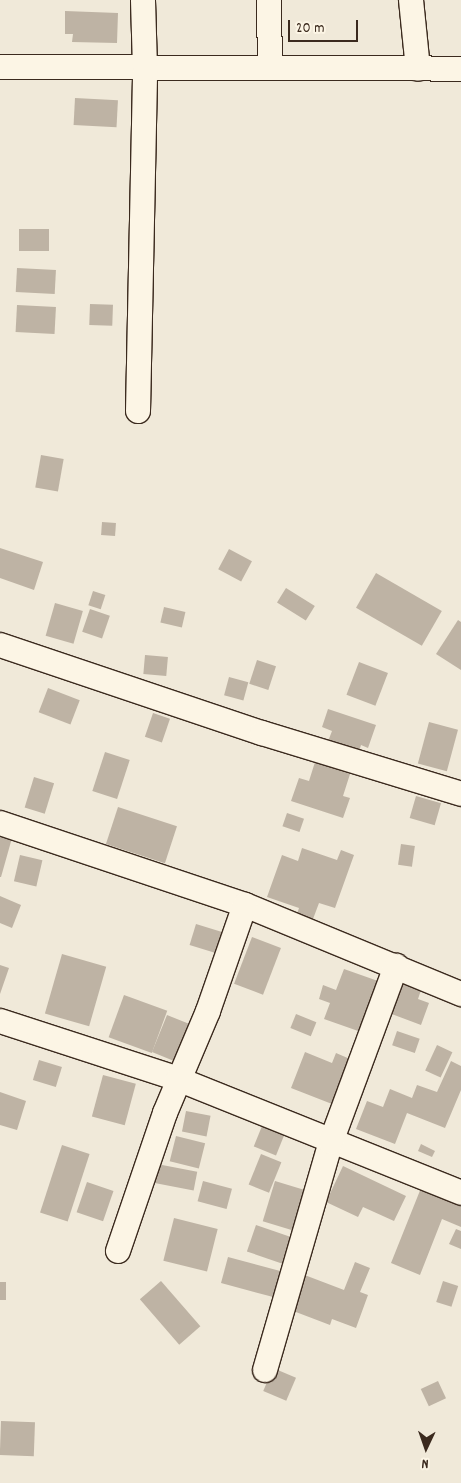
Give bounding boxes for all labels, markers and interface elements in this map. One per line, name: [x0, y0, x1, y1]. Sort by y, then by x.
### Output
scale bar: [291, 10, 361, 42]
text: 20 m: [296, 18, 324, 40]
north arrow: [401, 1423, 451, 1473]
text: N: [421, 1453, 429, 1473]

